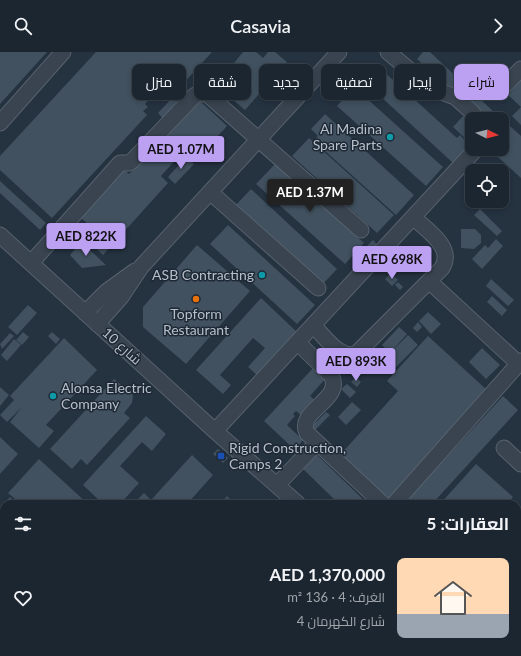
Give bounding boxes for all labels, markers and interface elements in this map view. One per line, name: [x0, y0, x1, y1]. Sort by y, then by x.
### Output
icon: search: [12, 15, 34, 37]
text: Casavia: [230, 15, 291, 37]
icon: forward: [487, 15, 509, 37]
chip: منزل: [132, 64, 186, 100]
chip: شقة: [194, 64, 251, 100]
chip: جديد: [259, 64, 313, 100]
chip: تصفية: [321, 64, 386, 100]
chip: إيجار: [394, 64, 446, 100]
chip: شراء: [454, 64, 509, 100]
north arrow: [465, 112, 509, 156]
map controls: [465, 112, 509, 208]
place label: Al Madina Spare Parts: [313, 120, 382, 153]
marker: Al Madina Spare Parts: [385, 132, 395, 142]
pin: AED 1.07M: [135, 136, 227, 170]
text: AED 1.07M: [147, 141, 215, 157]
button: locate: [465, 164, 509, 208]
pin: AED 1.37M: [264, 179, 356, 213]
text: AED 1.37M: [276, 184, 344, 200]
pin: AED 822K: [45, 223, 127, 257]
text: AED 822K: [55, 228, 117, 244]
pin: AED 698K: [351, 246, 433, 280]
text: AED 698K: [361, 251, 423, 267]
place label: ASB Contracting: [152, 266, 254, 283]
marker: ASB Contracting: [257, 270, 267, 280]
marker: Topform Restaurant: [191, 294, 201, 304]
place label: Topform Restaurant: [163, 305, 229, 338]
street label: شارع 10: [99, 324, 145, 368]
pin: AED 893K: [315, 348, 397, 382]
text: AED 893K: [325, 353, 387, 369]
place label: Alonsa Electric Company: [61, 379, 152, 412]
marker: Alonsa Electric Company: [48, 391, 58, 401]
place label: Rigid Construction, Camps 2: [229, 439, 346, 472]
marker: Rigid Construction, Camps 2: [216, 451, 226, 461]
icon: filters: [12, 513, 34, 535]
text: العقارات: 5: [426, 513, 509, 534]
text: AED 1,370,000: [269, 564, 385, 585]
icon: home: [429, 574, 477, 622]
icon: heart: [12, 587, 34, 609]
text: الغرف: 4 · 136 m²: [287, 589, 385, 605]
text: شارع الكهرمان 4: [297, 613, 385, 629]

